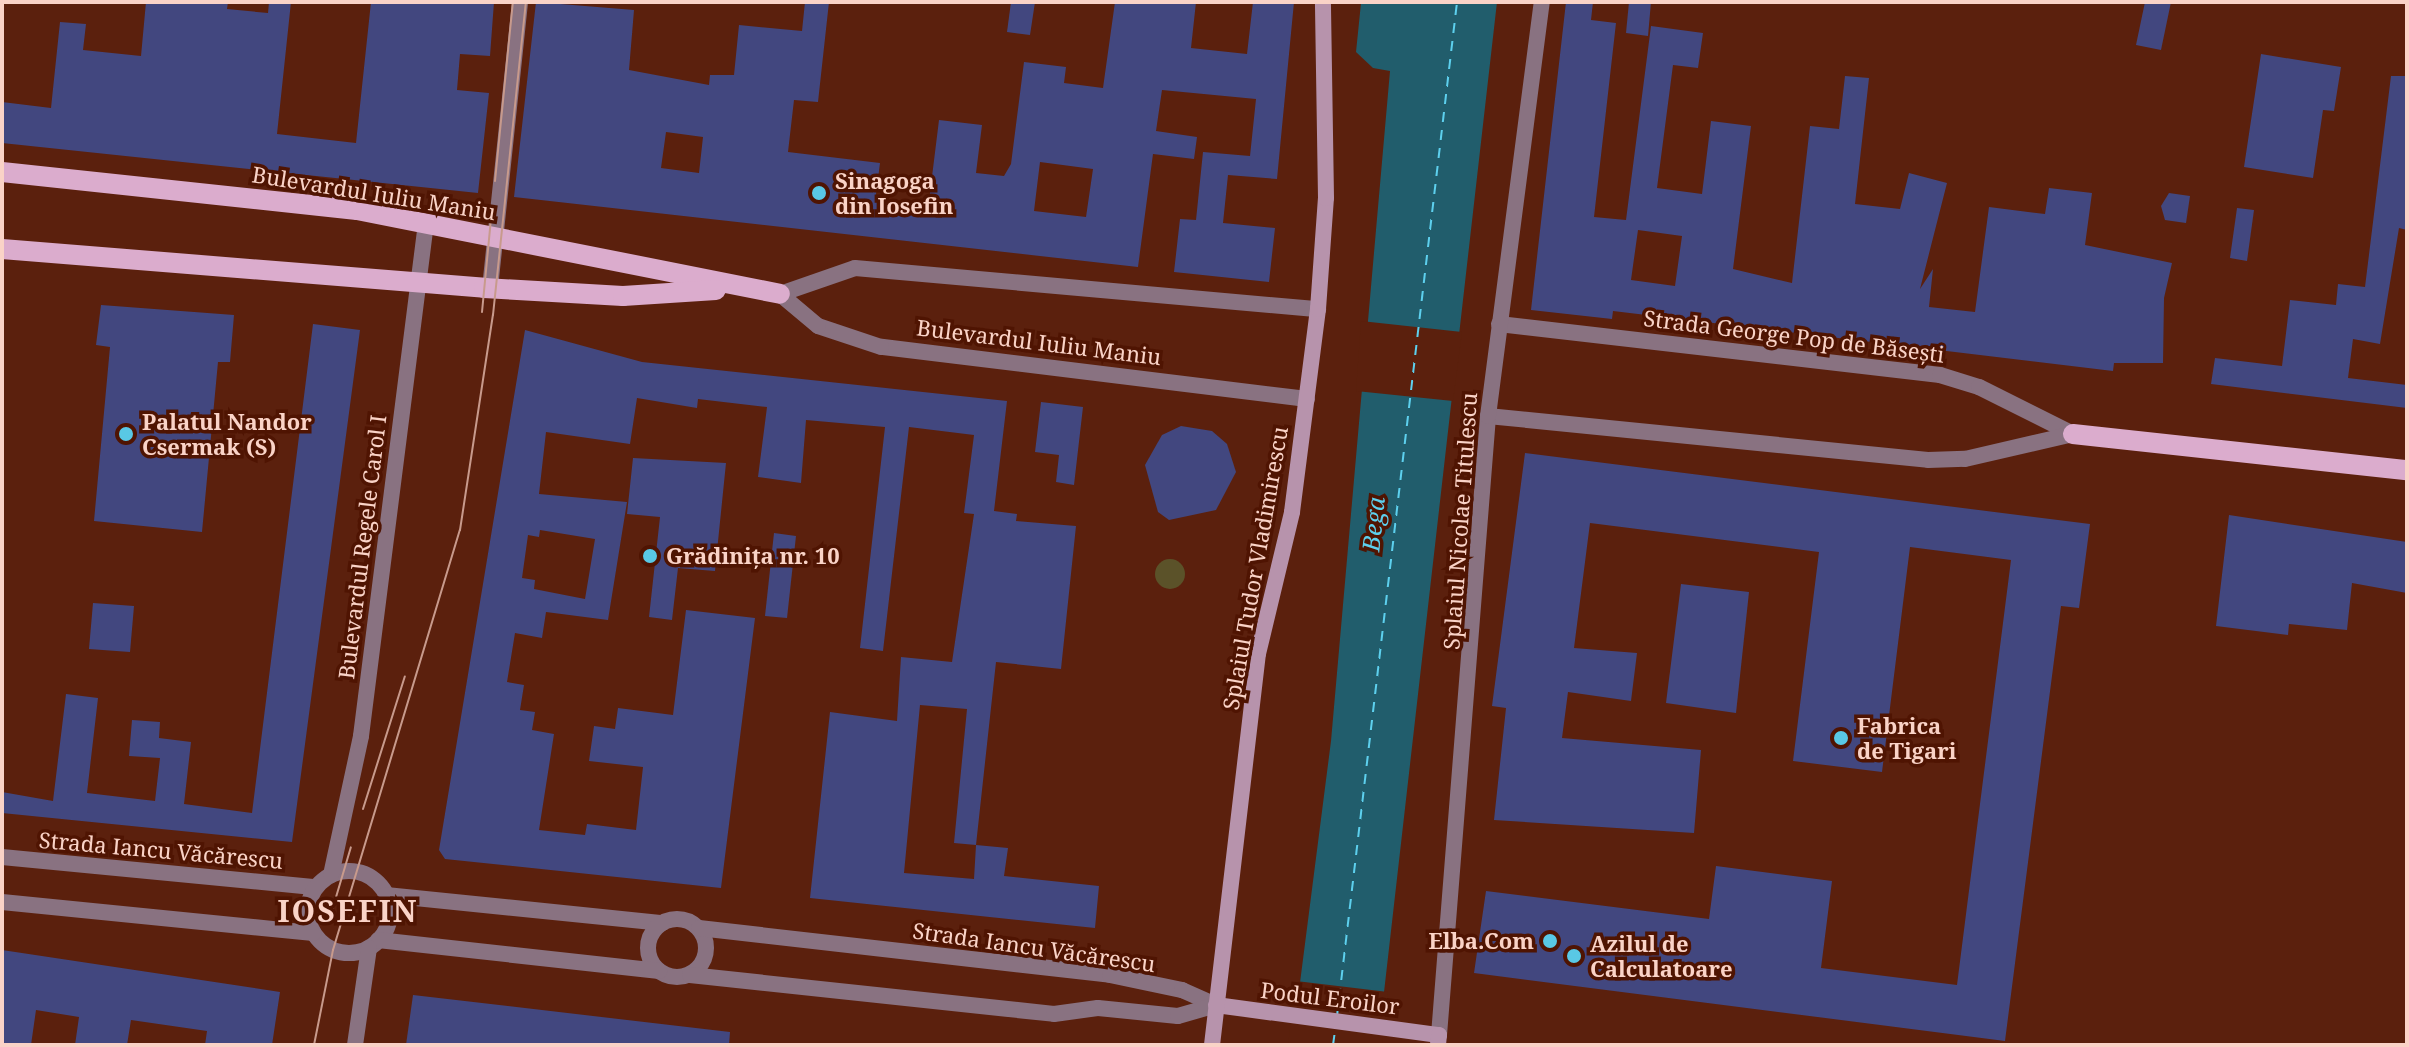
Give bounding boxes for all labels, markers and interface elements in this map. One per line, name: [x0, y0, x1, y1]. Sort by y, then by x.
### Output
street label: Bulevardul Iuliu Maniu: [250, 161, 498, 225]
place label: Sinagoga din Iosefin: [835, 167, 953, 218]
marker: Sinagoga din Iosefin: [810, 184, 828, 202]
street label: Strada George Pop de Băsești: [1642, 304, 1946, 368]
street label: Bulevardul Iuliu Maniu: [915, 314, 1163, 370]
street label: Splaiul Nicolae Titulescu: [1438, 391, 1482, 651]
place label: Palatul Nandor Csermak (S): [142, 408, 312, 460]
street label: Bulevardul Regele Carol I: [333, 413, 391, 681]
street label: Splaiul Tudor Vladimirescu: [1217, 424, 1293, 712]
marker: Palatul Nandor Csermak (S): [117, 425, 135, 443]
water label: Bega: [1356, 495, 1390, 553]
place label: Grădinița nr. 10: [666, 543, 840, 569]
marker: Grădinița nr. 10: [641, 547, 659, 565]
place label: Fabrica de Tigari: [1857, 712, 1956, 764]
marker: Fabrica de Tigari: [1832, 729, 1850, 747]
street label: Strada Iancu Văcărescu: [38, 826, 284, 874]
district label: IOSEFIN: [278, 893, 418, 929]
street label: Strada Iancu Văcărescu: [911, 917, 1157, 977]
place label: Elba.Com: [1428, 928, 1534, 954]
place label: Azilul de Calculatoare: [1590, 930, 1733, 982]
marker: Elba.Com: [1541, 932, 1559, 950]
marker: Azilul de Calculatoare: [1565, 947, 1583, 965]
street label: Podul Eroilor: [1259, 976, 1401, 1020]

